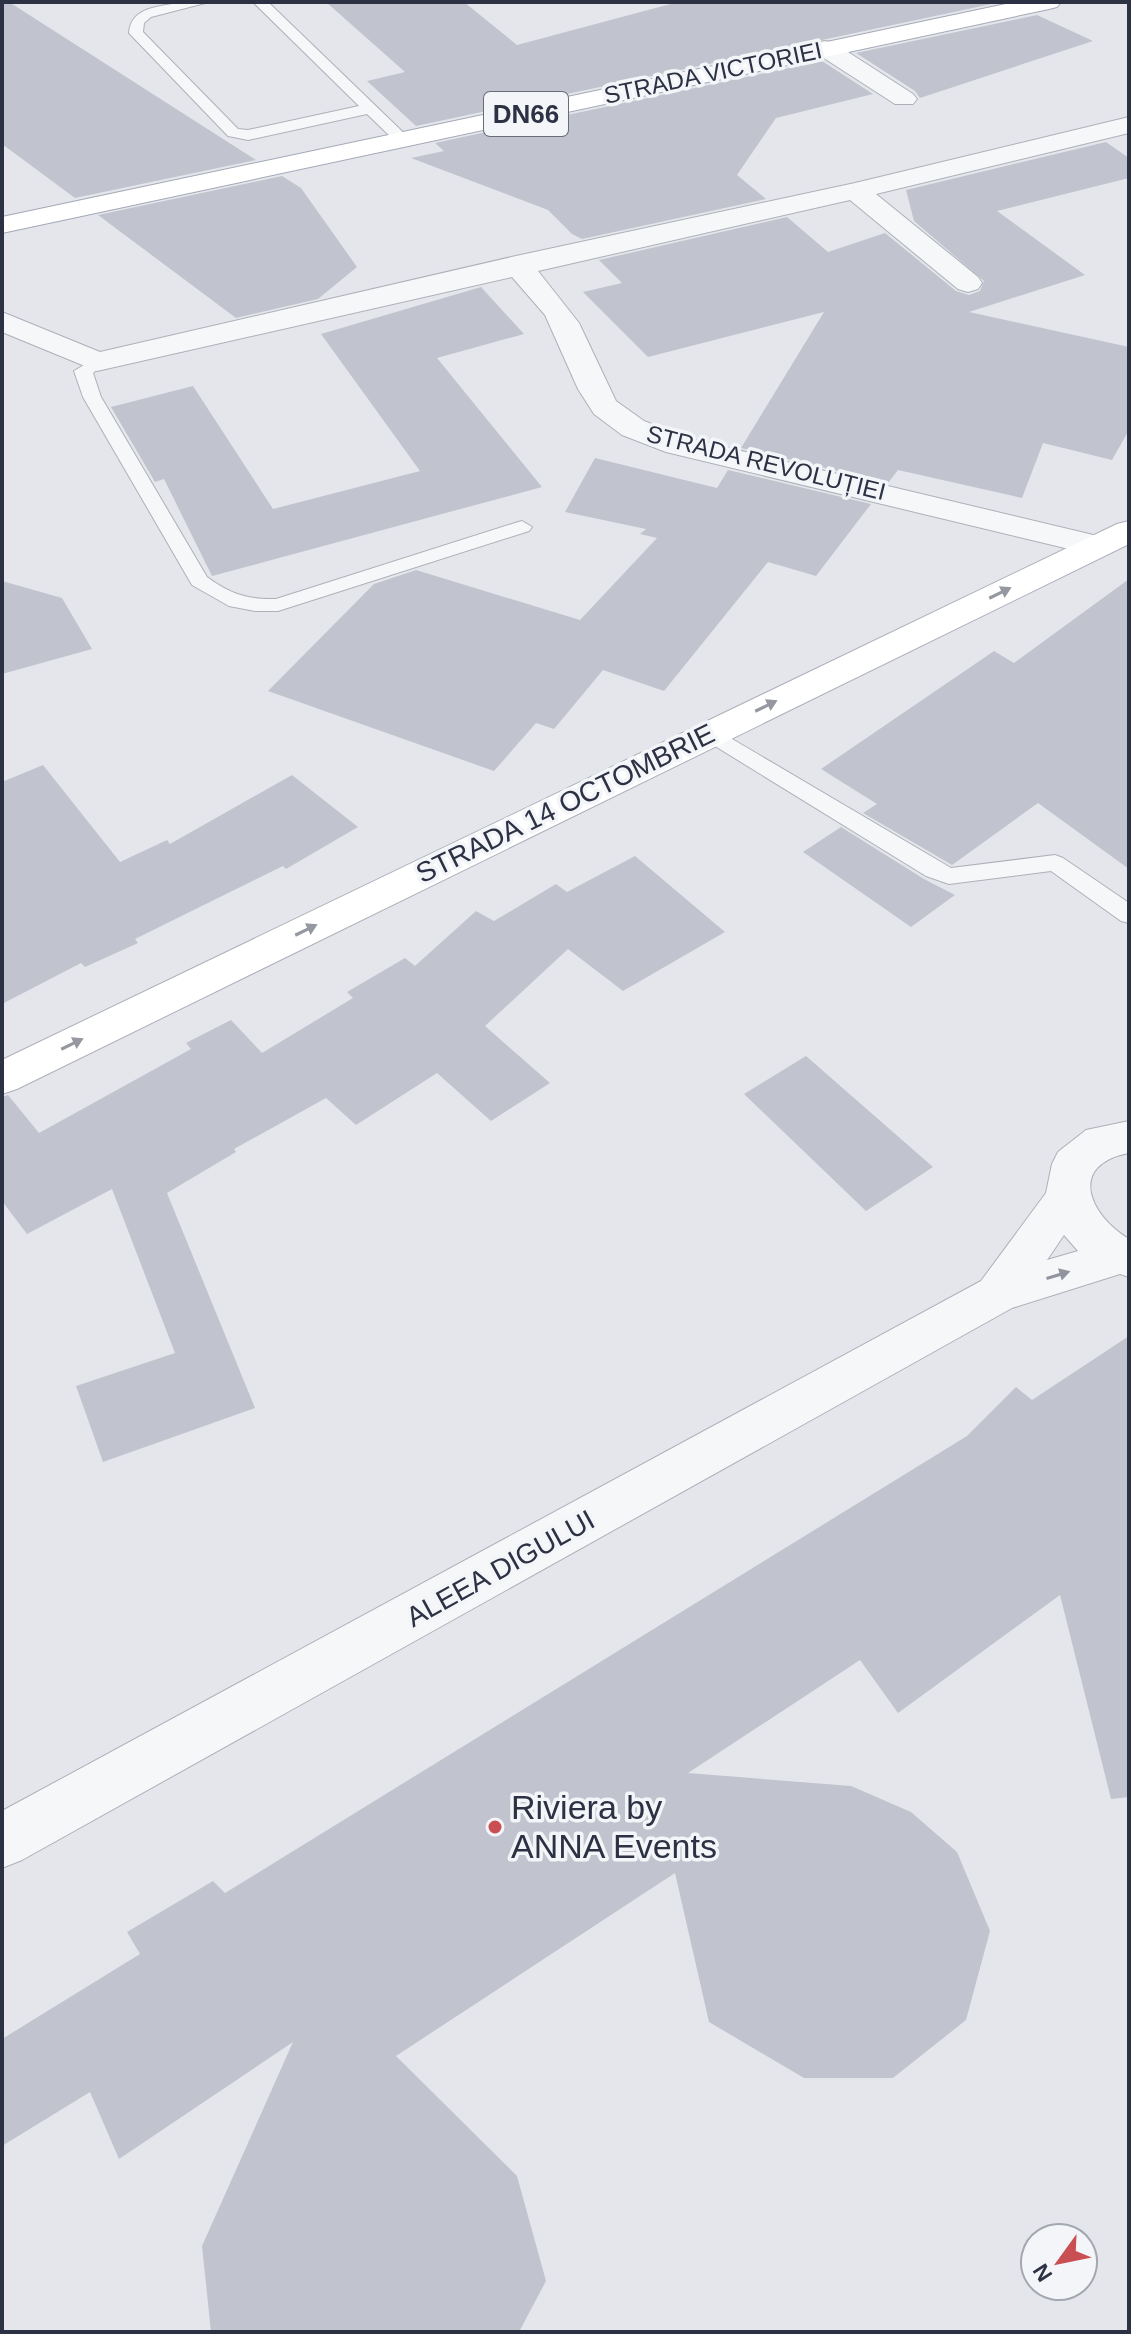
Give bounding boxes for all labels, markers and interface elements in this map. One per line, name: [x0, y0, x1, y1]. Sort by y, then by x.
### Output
street label: STRADA VICTORIEI: [601, 36, 824, 109]
road number: DN66: [484, 92, 568, 136]
street label: STRADA REVOLUȚIEI: [644, 420, 888, 505]
one-way arrow: [989, 586, 1012, 600]
one-way arrow: [755, 699, 778, 713]
street label: STRADA 14 OCTOMBRIE: [411, 718, 719, 889]
one-way arrow: [294, 923, 317, 937]
one-way arrow: [61, 1037, 84, 1051]
one-way arrow: [1047, 1268, 1071, 1281]
street label: ALEEA DIGULUI: [401, 1504, 600, 1633]
place label: Riviera by ANNA Events: [511, 1788, 717, 1865]
marker: Riviera by ANNA Events: [486, 1818, 504, 1836]
north arrow: [1019, 2222, 1099, 2302]
text: N: [1028, 2259, 1057, 2286]

